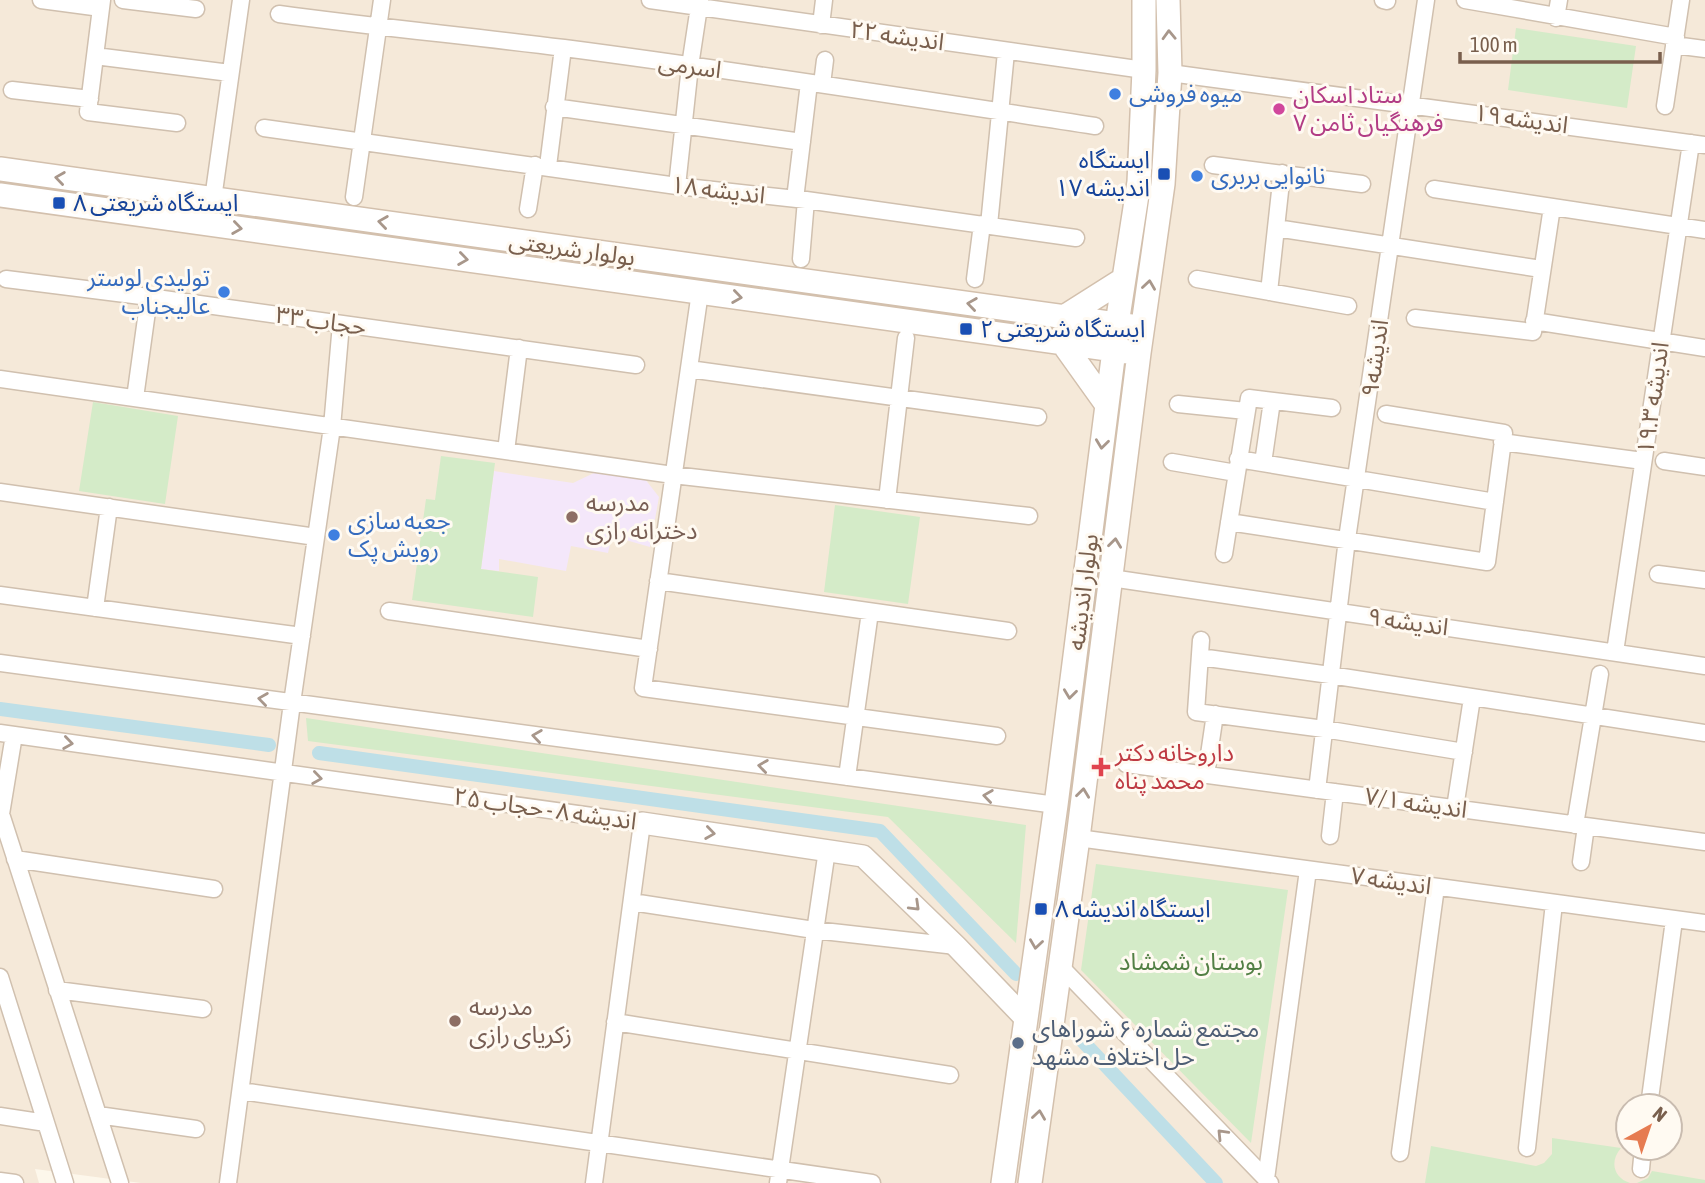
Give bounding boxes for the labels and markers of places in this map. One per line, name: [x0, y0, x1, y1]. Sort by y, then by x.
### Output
place label: میوه فروشی: [1129, 80, 1242, 108]
place label: ستاد اسکان فرهنگیان ثامن ۷: [1293, 81, 1443, 137]
marker: میوه فروشی: [1107, 86, 1123, 102]
marker: ستاد اسکان فرهنگیان ثامن ۷: [1271, 101, 1287, 117]
place label: ایستگاه اندیشه ۱۷: [1055, 146, 1150, 201]
place label: نانوایی بربری: [1211, 162, 1326, 190]
marker: ایستگاه اندیشه ۱۷: [1156, 166, 1172, 182]
marker: نانوایی بربری: [1189, 168, 1205, 184]
place label: ایستگاه شریعتی ۸: [73, 189, 238, 217]
marker: ایستگاه شریعتی ۸: [51, 195, 67, 211]
place label: تولیدی لوستر عالیجناب: [86, 264, 210, 320]
marker: تولیدی لوستر عالیجناب: [216, 284, 232, 300]
place label: ایستگاه شریعتی ۲: [980, 315, 1145, 343]
marker: ایستگاه شریعتی ۲: [958, 321, 974, 337]
place label: مدرسه دخترانه رازی: [586, 489, 698, 545]
place label: جعبه سازی رویش پک: [348, 507, 451, 564]
marker: مدرسه دخترانه رازی: [564, 509, 580, 525]
marker: جعبه سازی رویش پک: [326, 527, 342, 543]
place label: داروخانه دکتر محمد پناه: [1114, 739, 1234, 796]
marker: داروخانه دکتر محمد پناه: [1093, 759, 1109, 775]
place label: ایستگاه اندیشه ۸: [1055, 895, 1211, 922]
marker: ایستگاه اندیشه ۸: [1033, 901, 1049, 917]
place label: مدرسه زکریای رازی: [469, 993, 572, 1049]
marker: مدرسه زکریای رازی: [447, 1013, 463, 1029]
place label: مجتمع شماره ۶ شوراهای حل اختلاف مشهد: [1032, 1015, 1259, 1070]
marker: مجتمع شماره ۶ شوراهای حل اختلاف مشهد: [1010, 1035, 1026, 1051]

